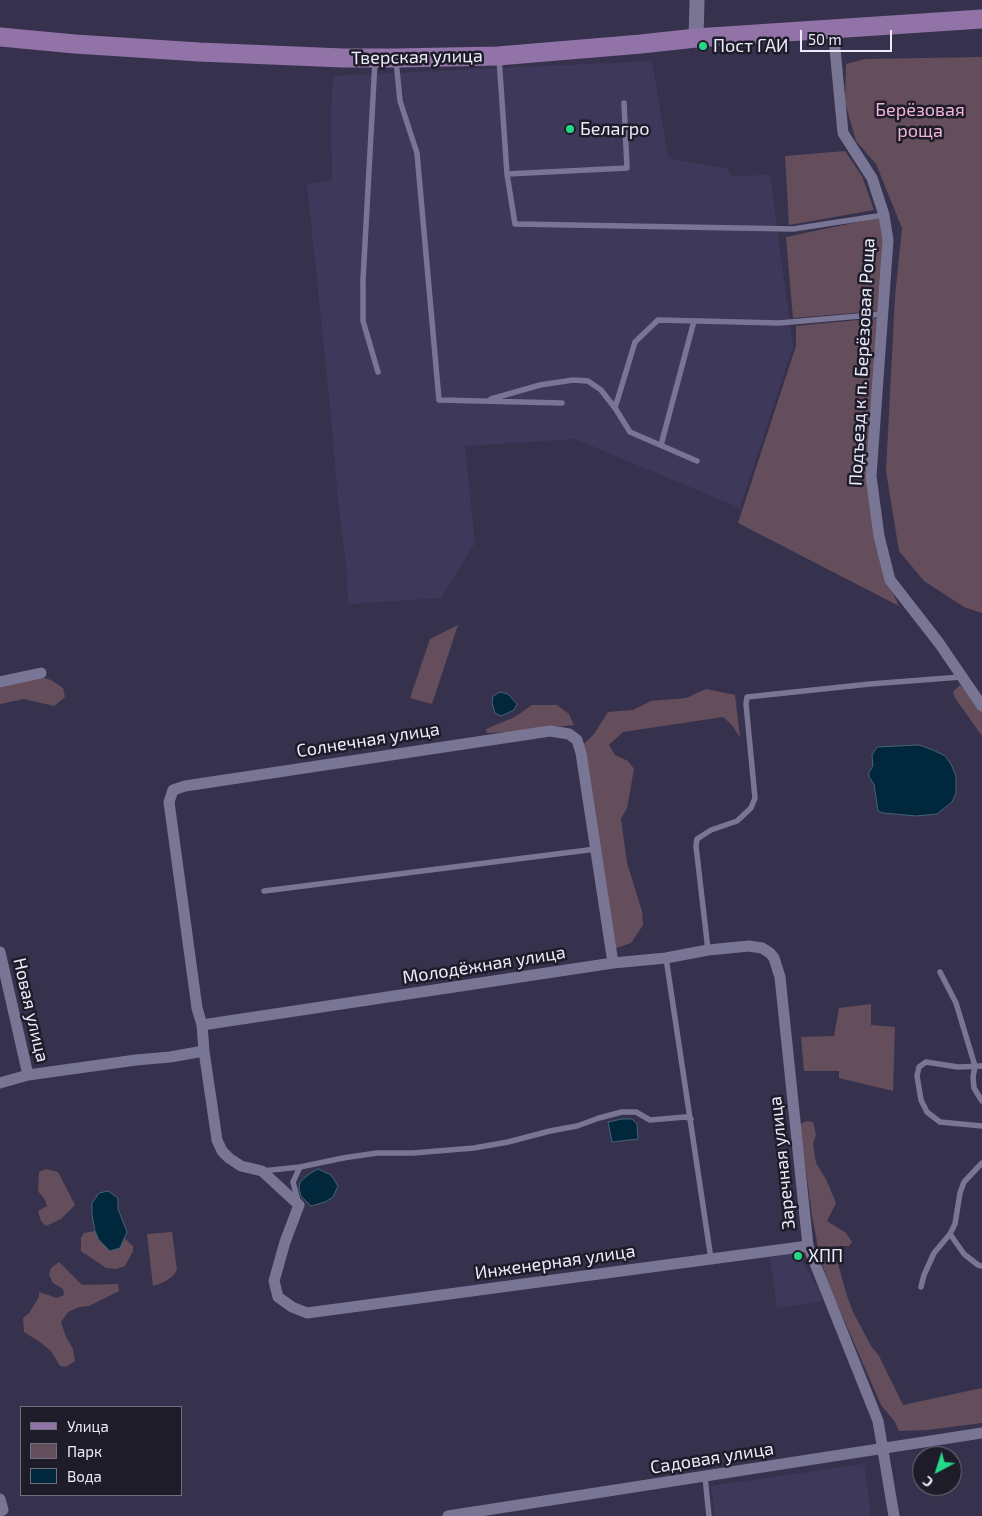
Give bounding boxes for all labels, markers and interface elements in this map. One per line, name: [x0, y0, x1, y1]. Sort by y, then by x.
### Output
scale bar: [802, 20, 894, 52]
text: 50 m: [808, 30, 842, 48]
place label: Пост ГАИ: [713, 35, 789, 57]
marker: Пост ГАИ: [697, 40, 709, 52]
street label: Тверская улица: [351, 45, 483, 69]
park label: Берёзовая роща: [875, 99, 965, 142]
place label: Белагро: [580, 118, 650, 140]
marker: Белагро: [564, 123, 576, 135]
street label: Подъезд к п. Берёзовая Роща: [845, 237, 879, 487]
street label: Солнечная улица: [295, 718, 441, 762]
street label: Молодёжная улица: [401, 941, 567, 989]
street label: Новая улица: [9, 956, 53, 1064]
street label: Заречная улица: [764, 1095, 800, 1231]
street label: Инженерная улица: [473, 1240, 637, 1284]
place label: ХПП: [808, 1245, 843, 1267]
marker: ХПП: [792, 1250, 804, 1262]
legend: [20, 1406, 182, 1496]
text: Улица: [67, 1417, 109, 1435]
street label: Садовая улица: [649, 1438, 775, 1478]
text: Парк: [67, 1442, 102, 1460]
north arrow: [912, 1446, 962, 1496]
text: Вода: [67, 1467, 102, 1485]
text: С: [919, 1473, 936, 1491]

